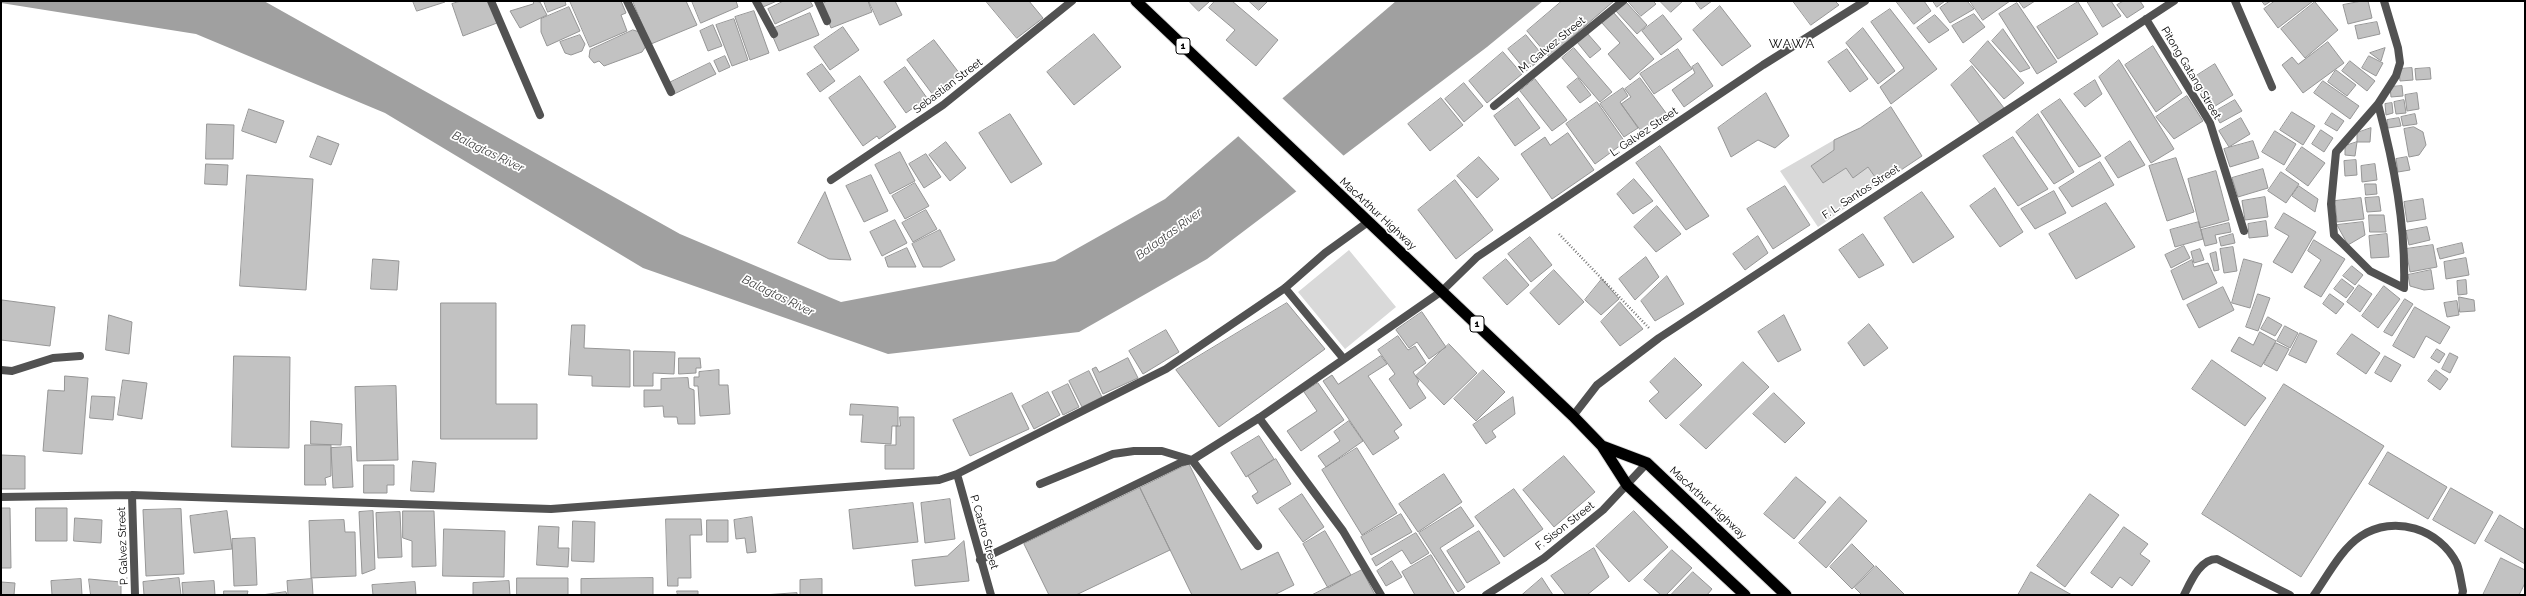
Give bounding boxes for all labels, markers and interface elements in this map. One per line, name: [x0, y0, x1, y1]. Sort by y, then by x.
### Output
street label: M. Galvez Street: [1516, 14, 1588, 76]
street label: Pitong Gatang Street: [2158, 24, 2224, 122]
district label: WAWA: [1769, 36, 1815, 52]
road number: 1: [1176, 38, 1190, 54]
street label: Sebastian Street: [911, 56, 985, 116]
street label: L. Galvez Street: [1608, 105, 1680, 159]
water label: Balagtas River: [450, 128, 526, 176]
street label: F. L. Santos Street: [1820, 162, 1902, 222]
street label: MacArthur Highway: [1337, 175, 1419, 253]
water label: Balagtas River: [1133, 205, 1205, 263]
water label: Balagtas River: [740, 272, 816, 320]
road number: 1: [1470, 316, 1484, 332]
street label: MacArthur Highway: [1667, 464, 1749, 542]
street label: P. Castro Street: [967, 493, 1001, 571]
street label: F. Sison Street: [1533, 499, 1597, 553]
street label: P. Galvez Street: [115, 507, 131, 585]

